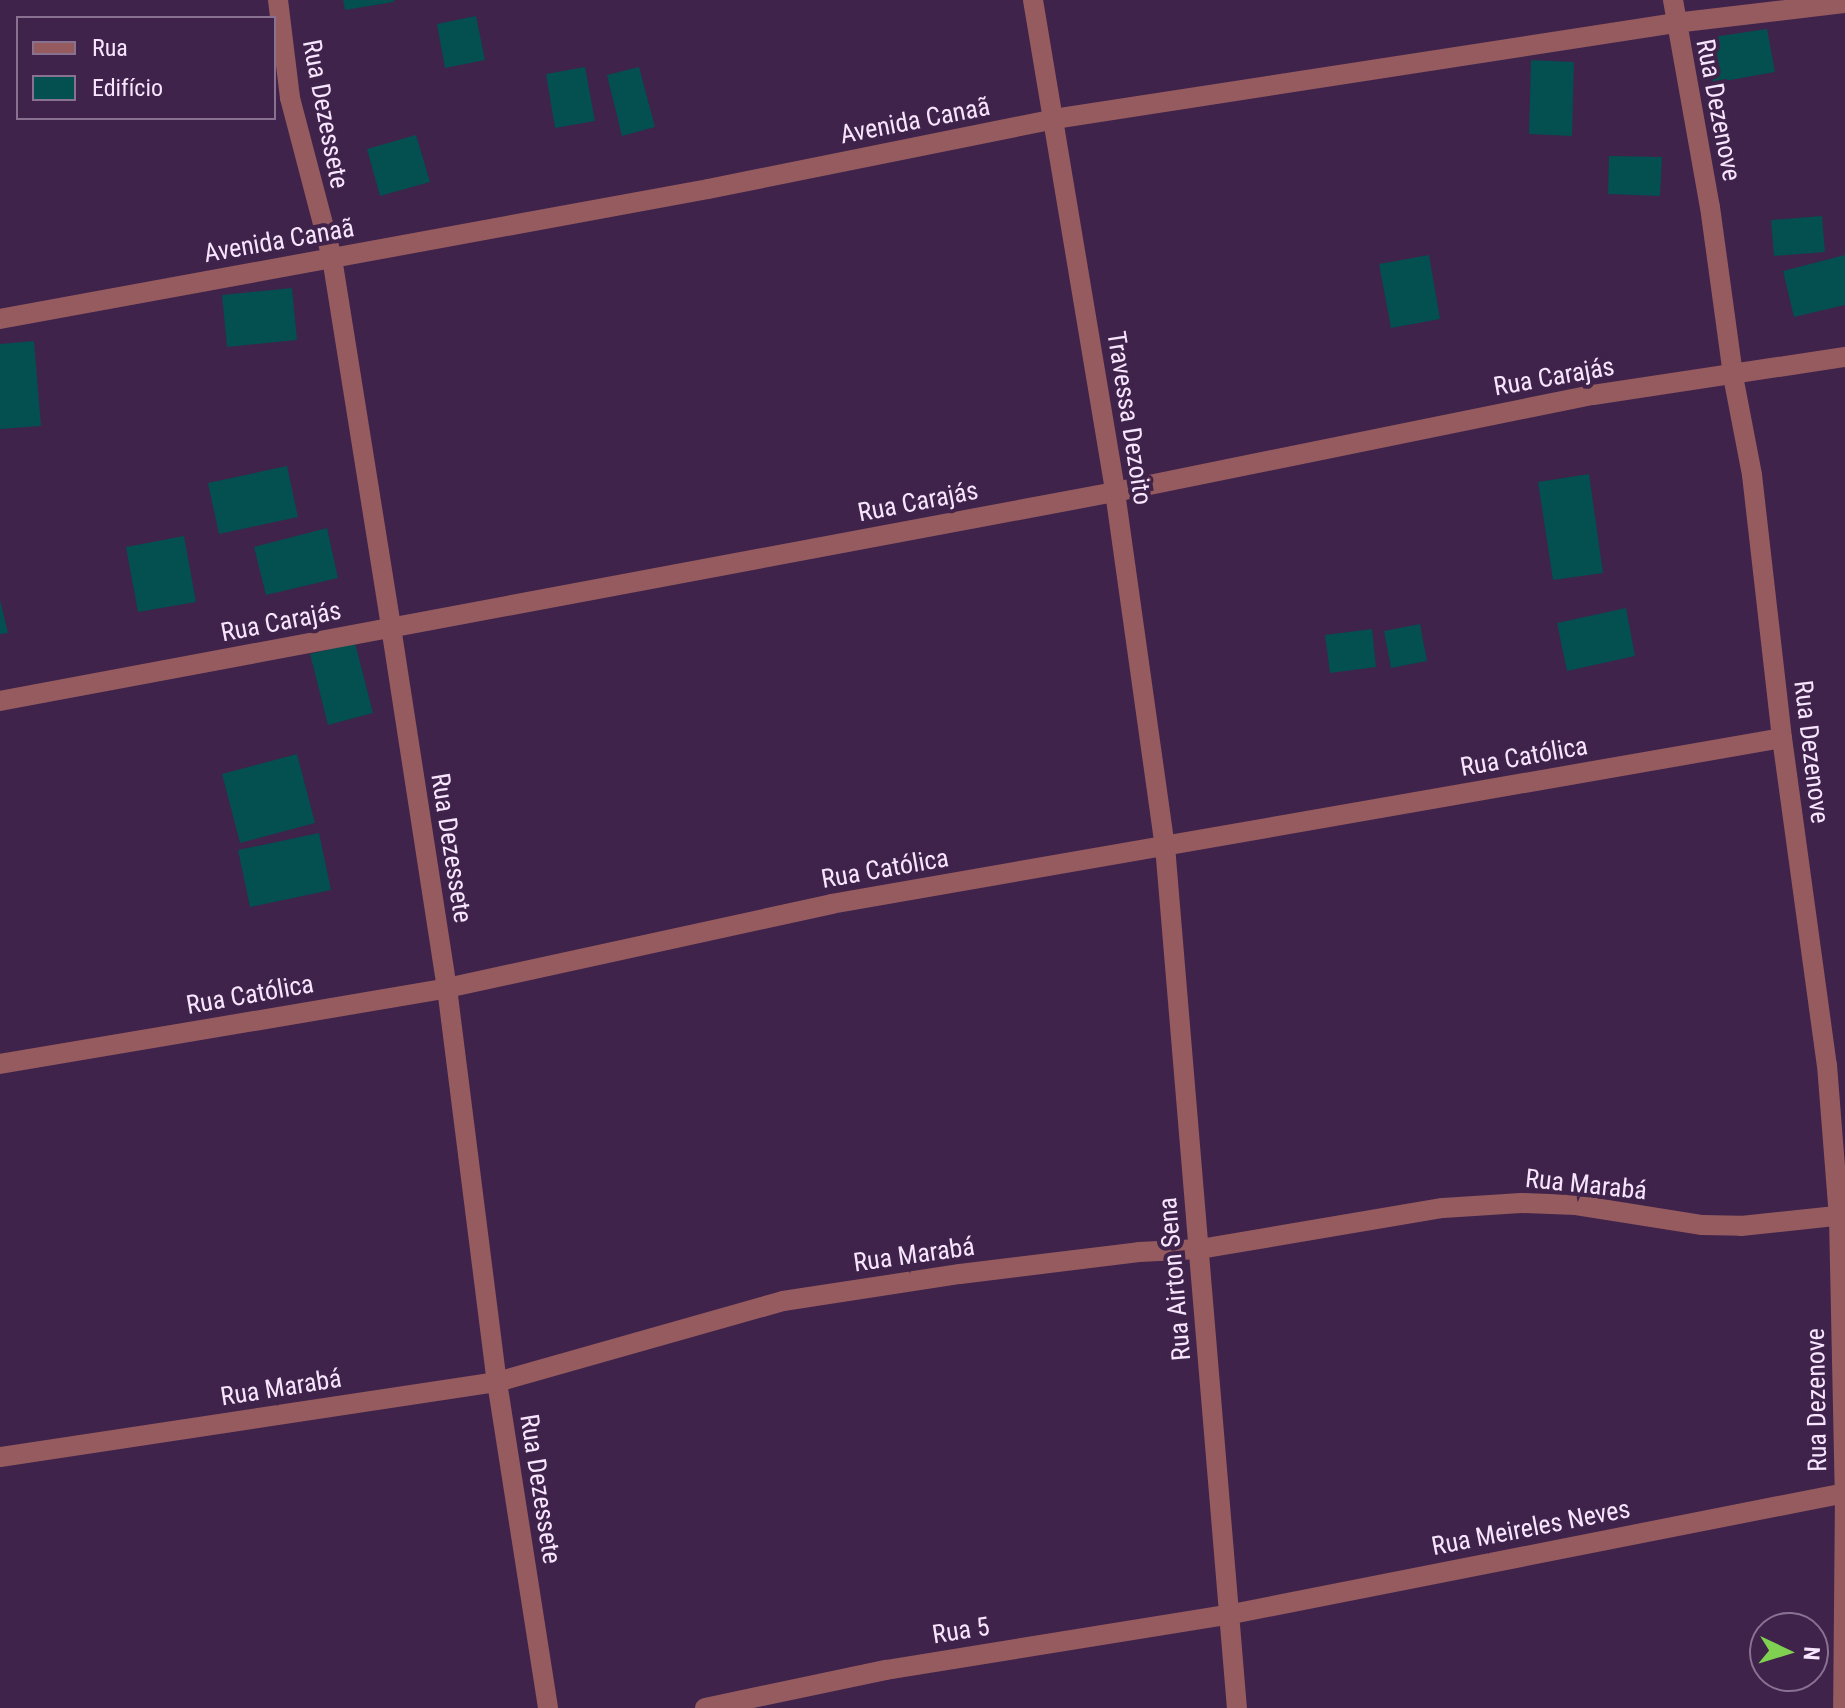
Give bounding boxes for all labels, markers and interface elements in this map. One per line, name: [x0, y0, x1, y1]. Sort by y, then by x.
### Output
legend: [16, 16, 276, 120]
text: Rua: [92, 34, 128, 62]
street label: Rua Dezenove: [1689, 36, 1747, 184]
street label: Rua Dezessete: [295, 37, 355, 191]
text: Edifício: [92, 74, 163, 102]
street label: Avenida Canaã: [837, 91, 993, 151]
street label: Avenida Canaã: [201, 212, 357, 270]
street label: Travessa Dezoito: [1100, 329, 1158, 507]
street label: Rua Carajás: [1491, 351, 1617, 403]
street label: Rua Carajás: [855, 475, 981, 529]
street label: Rua Carajás: [218, 595, 344, 649]
street label: Rua Dezenove: [1787, 679, 1835, 825]
street label: Rua Católica: [1458, 730, 1590, 784]
street label: Rua Dezessete: [424, 771, 478, 925]
street label: Rua Católica: [819, 842, 951, 896]
street label: Rua Católica: [184, 968, 316, 1022]
street label: Rua Marabá: [1524, 1163, 1648, 1207]
street label: Rua Airton Sena: [1152, 1196, 1198, 1362]
street label: Rua Marabá: [851, 1231, 977, 1279]
street label: Rua Dezenove: [1800, 1328, 1834, 1472]
street label: Rua Marabá: [218, 1363, 344, 1413]
street label: Rua Dezessete: [513, 1412, 567, 1566]
street label: Rua Meireles Neves: [1429, 1493, 1633, 1563]
street label: Rua 5: [930, 1611, 992, 1651]
north arrow: [1749, 1612, 1829, 1692]
text: N: [1799, 1646, 1824, 1661]

